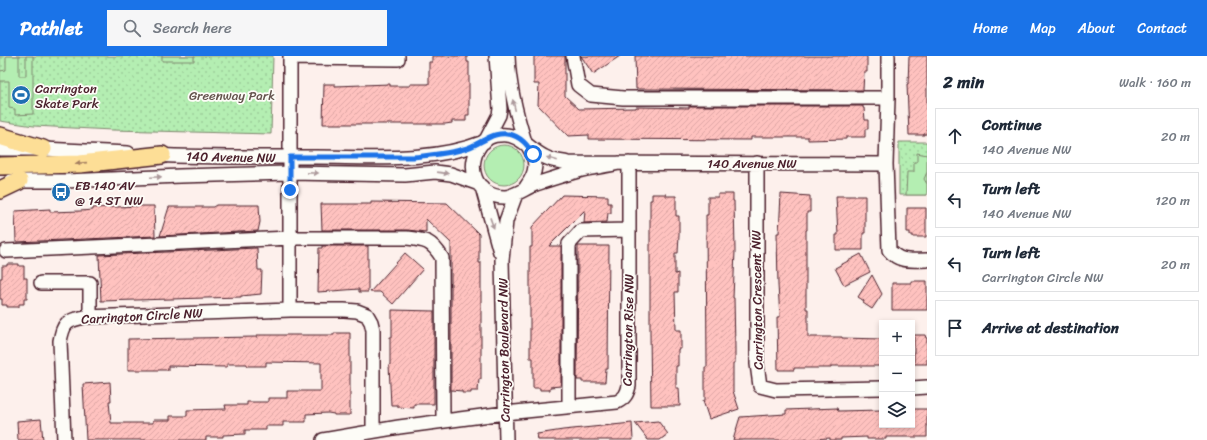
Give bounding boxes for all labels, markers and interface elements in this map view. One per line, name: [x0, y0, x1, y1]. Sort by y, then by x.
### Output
search box: [107, 10, 387, 46]
text: Pathlet: [20, 12, 83, 45]
text: Search here: [153, 15, 232, 41]
text: Home: [973, 16, 1008, 41]
text: Map: [1030, 16, 1056, 41]
text: About: [1078, 16, 1115, 41]
text: Contact: [1137, 16, 1187, 41]
icon: search: [121, 17, 143, 39]
text: 2 min: [943, 67, 984, 97]
text: Walk · 160 m: [1119, 71, 1191, 94]
place label: Carrington Skate Park: [35, 77, 99, 115]
sports icon: Carrington Skate Park: [10, 84, 32, 106]
park label: Greenway Park: [189, 84, 275, 107]
one-way arrow: [511, 99, 517, 111]
text: Continue: [982, 112, 1042, 138]
icon: ahead: [944, 125, 966, 147]
text: 20 m: [1161, 125, 1190, 148]
text: 140 Avenue NW: [982, 138, 1071, 161]
street label: 140 Avenue NW: [186, 145, 277, 169]
route start: [524, 145, 542, 163]
street label: 140 Avenue NW: [707, 152, 797, 175]
one-way arrow: [546, 156, 558, 162]
one-way arrow: [75, 160, 87, 167]
one-way arrow: [307, 170, 319, 177]
one-way arrow: [437, 170, 449, 176]
place label: EB 140 AV @ 14 ST NW: [75, 174, 144, 212]
one-way arrow: [150, 174, 163, 180]
text: Turn left: [982, 176, 1040, 202]
bus stop icon: EB 140 AV @ 14 ST NW: [50, 181, 72, 203]
route end: [281, 181, 299, 199]
icon: left: [944, 189, 966, 211]
text: 120 m: [1155, 189, 1190, 212]
text: 140 Avenue NW: [982, 202, 1071, 225]
one-way arrow: [490, 218, 496, 230]
street label: Carrington Crescent NW: [744, 229, 770, 370]
text: Turn left: [982, 240, 1040, 266]
icon: left: [944, 253, 966, 275]
text: 20 m: [1161, 253, 1190, 276]
text: Carrington Circle NW: [982, 266, 1104, 289]
street label: Carrington Rise NW: [616, 273, 640, 386]
street label: Carrington Boulevard NW: [491, 277, 517, 422]
street label: Carrington Circle NW: [81, 301, 204, 331]
text: Arrive at destination: [982, 315, 1119, 341]
icon: arrive: [944, 317, 966, 339]
map controls: [879, 320, 915, 428]
button: +: [879, 320, 915, 356]
button: −: [879, 356, 915, 392]
button: layers: [879, 392, 915, 428]

